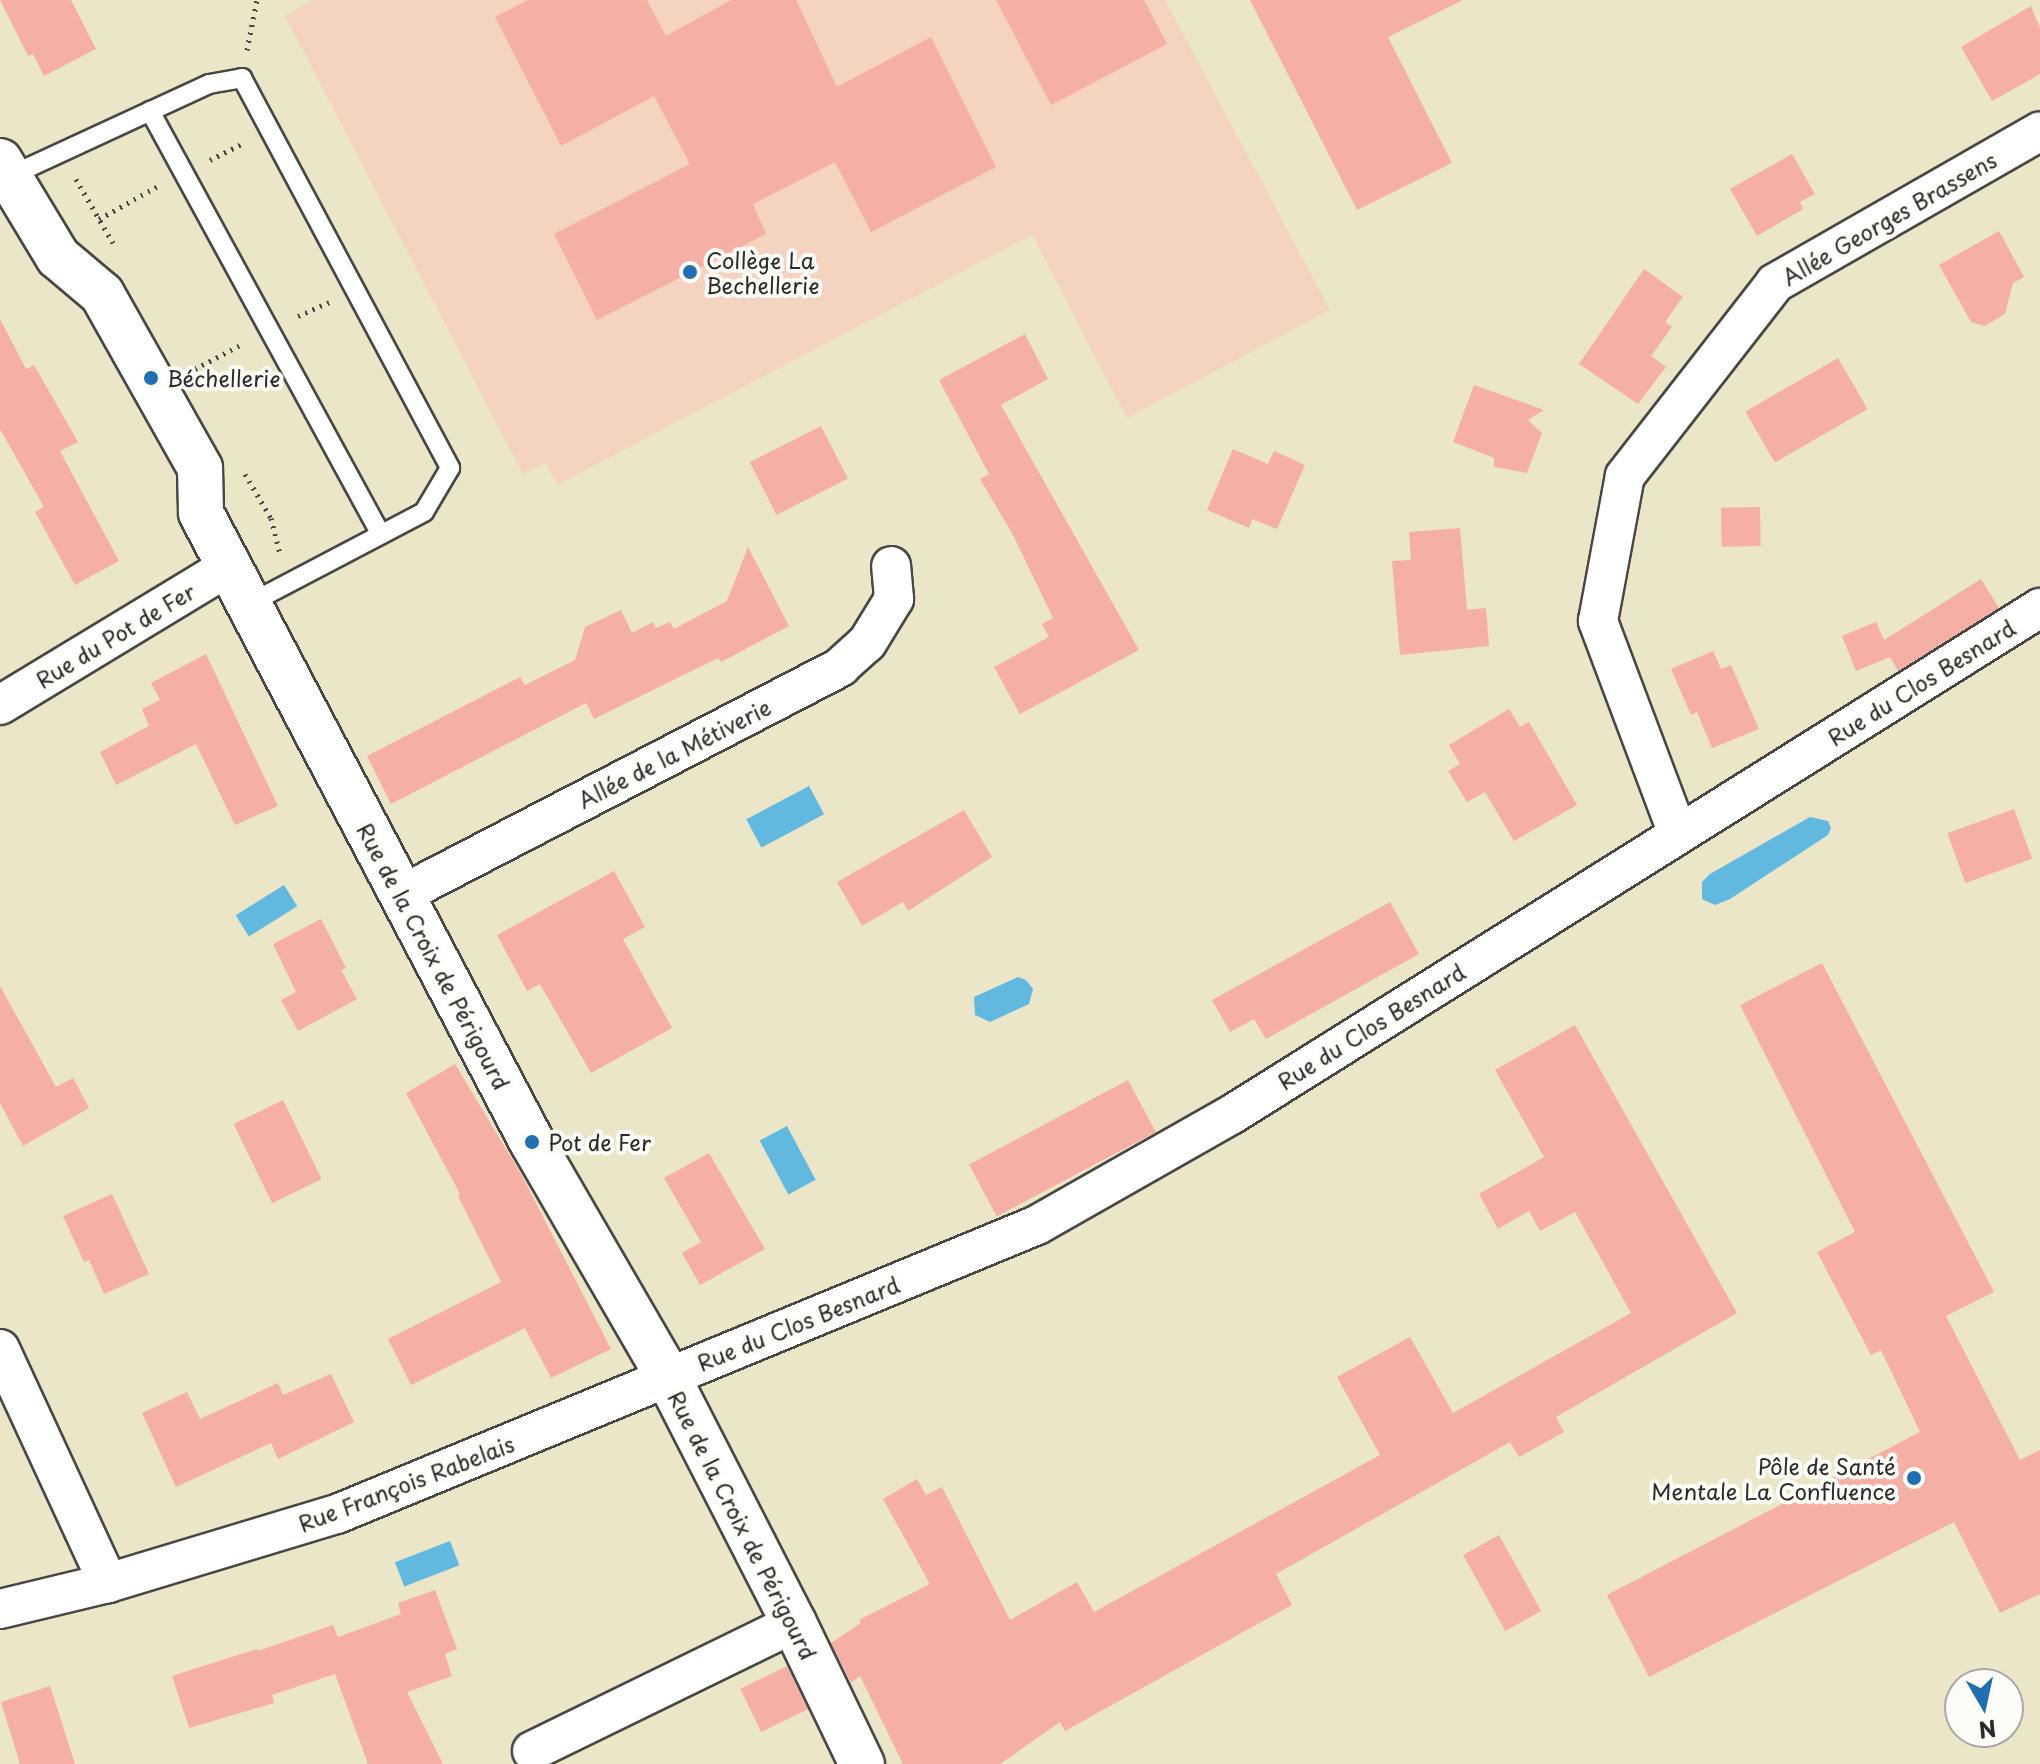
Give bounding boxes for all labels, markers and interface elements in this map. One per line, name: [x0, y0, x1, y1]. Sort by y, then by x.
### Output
street label: Allée Georges Brassens: [1775, 144, 2003, 292]
place label: Collège La Bechellerie: [706, 246, 819, 298]
marker: Collège La Bechellerie: [681, 263, 699, 281]
place label: Béchellerie: [167, 365, 280, 391]
marker: Béchellerie: [142, 369, 160, 387]
street label: Rue du Pot de Fer: [28, 576, 202, 694]
street label: Rue du Clos Besnard: [1821, 613, 2021, 751]
street label: Allée de la Métiverie: [572, 692, 776, 814]
street label: Rue de la Croix de Périgourd: [351, 816, 517, 1096]
street label: Rue du Clos Besnard: [1271, 957, 1471, 1095]
place label: Pot de Fer: [548, 1129, 654, 1155]
marker: Pot de Fer: [523, 1133, 541, 1151]
street label: Rue du Clos Besnard: [692, 1270, 904, 1376]
street label: Rue de la Croix de Périgourd: [663, 1384, 823, 1666]
street label: Rue François Rabelais: [293, 1429, 519, 1537]
place label: Pôle de Santé Mentale La Confluence: [1651, 1452, 1896, 1504]
marker: Pôle de Santé Mentale La Confluence: [1903, 1467, 1925, 1489]
north arrow: [1944, 1668, 2024, 1748]
text: N: [1976, 1713, 1999, 1748]

